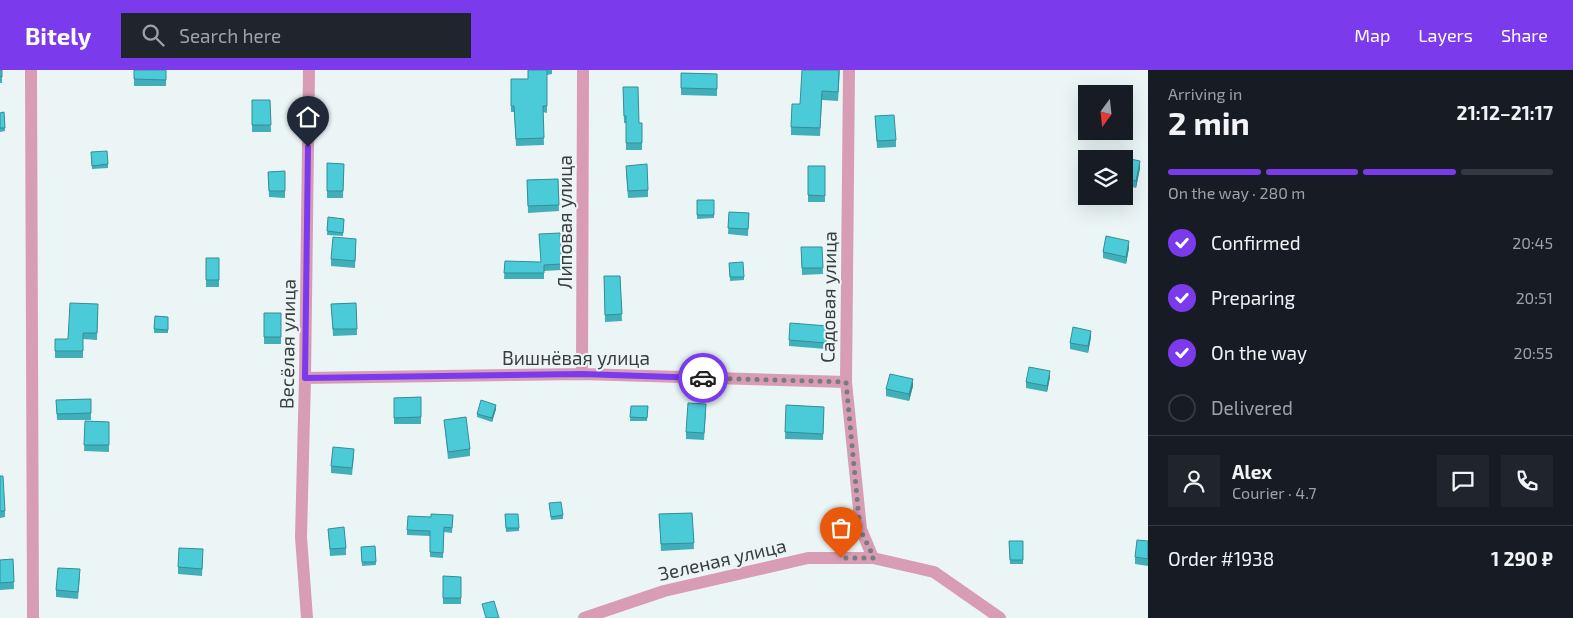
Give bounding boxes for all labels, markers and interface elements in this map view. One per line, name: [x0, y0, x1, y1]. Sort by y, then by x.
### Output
search box: [121, 13, 471, 58]
text: Bitely: [25, 21, 91, 50]
icon: search: [139, 21, 167, 49]
text: Search here: [179, 24, 281, 47]
text: Map: [1354, 24, 1390, 46]
text: Layers: [1418, 24, 1473, 46]
text: Share: [1501, 24, 1548, 46]
text: Arriving in: [1168, 84, 1242, 103]
north arrow: [1078, 85, 1132, 140]
map controls: [1078, 85, 1133, 205]
pin: [287, 96, 329, 147]
text: 21:12–21:17: [1457, 101, 1553, 124]
icon: home: [294, 103, 322, 131]
text: 2 min: [1168, 103, 1250, 141]
button: layers: [1078, 150, 1133, 205]
street label: Липовая улица: [553, 155, 577, 289]
text: On the way · 280 m: [1168, 183, 1305, 202]
icon: check: [1168, 229, 1196, 257]
street label: Садовая улица: [815, 231, 842, 363]
text: Confirmed: [1211, 231, 1301, 254]
text: 20:45: [1512, 233, 1553, 252]
street label: Весёлая улица: [274, 279, 301, 409]
icon: check: [1168, 284, 1196, 312]
text: Preparing: [1211, 286, 1295, 309]
text: 20:51: [1516, 288, 1553, 307]
icon: check: [1168, 339, 1196, 367]
text: On the way: [1211, 341, 1307, 364]
text: 20:55: [1513, 343, 1553, 362]
street label: Вишнёвая улица: [502, 346, 650, 370]
courier: [678, 353, 728, 403]
icon: car: [689, 364, 717, 392]
text: Delivered: [1211, 396, 1293, 419]
button: person: [1168, 455, 1220, 507]
button: chat: [1437, 455, 1489, 507]
button: phone: [1501, 455, 1553, 507]
text: Alex: [1232, 460, 1272, 483]
text: Courier · 4.7: [1232, 483, 1316, 502]
pin: [820, 507, 862, 558]
icon: bag: [827, 514, 855, 542]
street label: Зеленая улица: [656, 533, 789, 586]
text: Order #1938: [1168, 547, 1274, 570]
text: 1 290 ₽: [1491, 547, 1553, 570]

